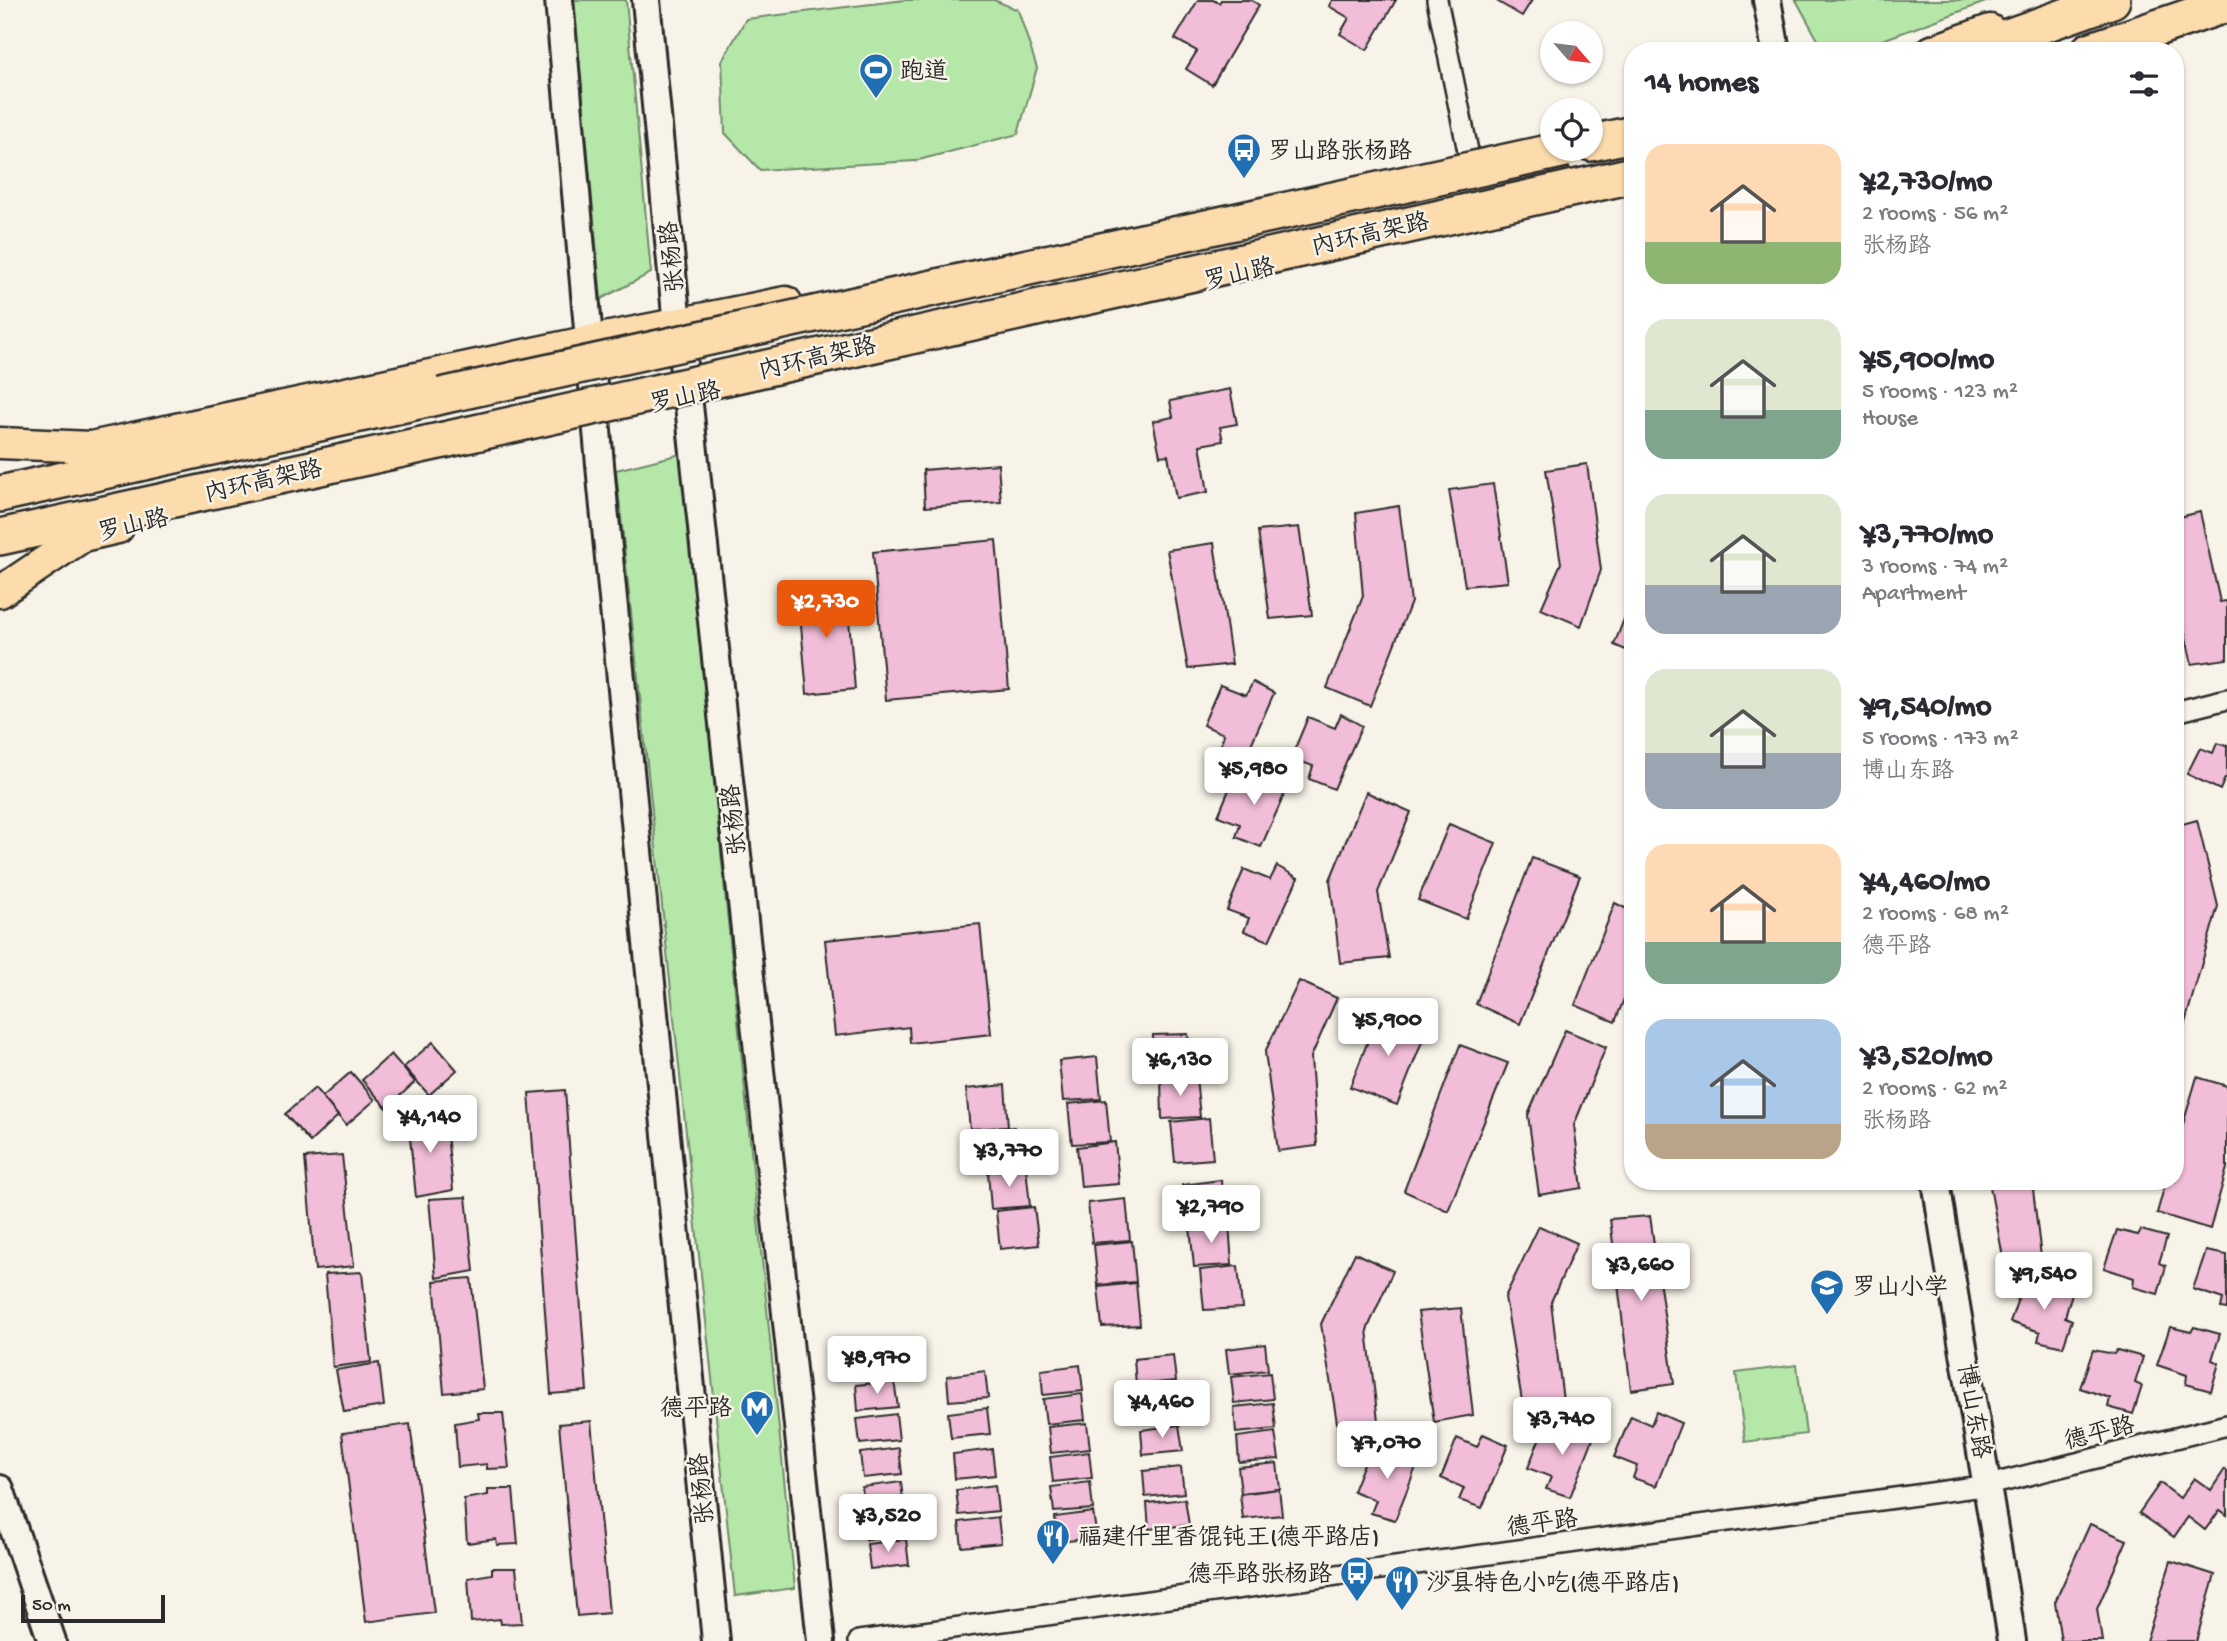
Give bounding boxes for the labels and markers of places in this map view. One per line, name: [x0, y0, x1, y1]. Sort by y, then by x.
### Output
sports icon: 跑道: [857, 51, 895, 100]
place label: 跑道: [900, 58, 948, 88]
bus stop icon: 罗山路张杨路: [1225, 131, 1263, 180]
place label: 罗山路张杨路: [1268, 137, 1412, 168]
pin: ¥2,730: [769, 580, 883, 640]
pin: ¥5,980: [1197, 748, 1311, 807]
pin: ¥5,900: [1331, 998, 1445, 1058]
pin: ¥6,130: [1123, 1038, 1237, 1098]
pin: ¥4,140: [373, 1096, 487, 1155]
pin: ¥3,770: [952, 1130, 1066, 1189]
pin: ¥2,790: [1154, 1186, 1268, 1245]
pin: ¥3,660: [1584, 1244, 1698, 1303]
pin: ¥9,540: [1987, 1252, 2101, 1312]
school or university icon: 罗山小学: [1808, 1267, 1846, 1316]
place label: 罗山小学: [1852, 1274, 1948, 1304]
pin: ¥8,970: [820, 1336, 934, 1396]
pin: ¥4,460: [1105, 1380, 1219, 1440]
metro station icon: 德平路: [738, 1388, 776, 1437]
place label: 德平路: [660, 1394, 732, 1425]
pin: ¥3,740: [1505, 1398, 1619, 1457]
pin: ¥7,070: [1330, 1422, 1444, 1481]
pin: ¥3,520: [831, 1494, 945, 1554]
restaurant icon: 福建仟里香馄钝王(德平路店): [1034, 1517, 1072, 1566]
place label: 福建仟里香馄钝王(德平路店): [1078, 1523, 1380, 1554]
bus stop icon: 德平路张杨路: [1338, 1554, 1376, 1603]
place label: 德平路张杨路: [1188, 1560, 1332, 1591]
restaurant icon: 沙县特色小吃(德平路店): [1383, 1563, 1421, 1612]
place label: 沙县特色小吃(德平路店): [1426, 1569, 1680, 1600]

